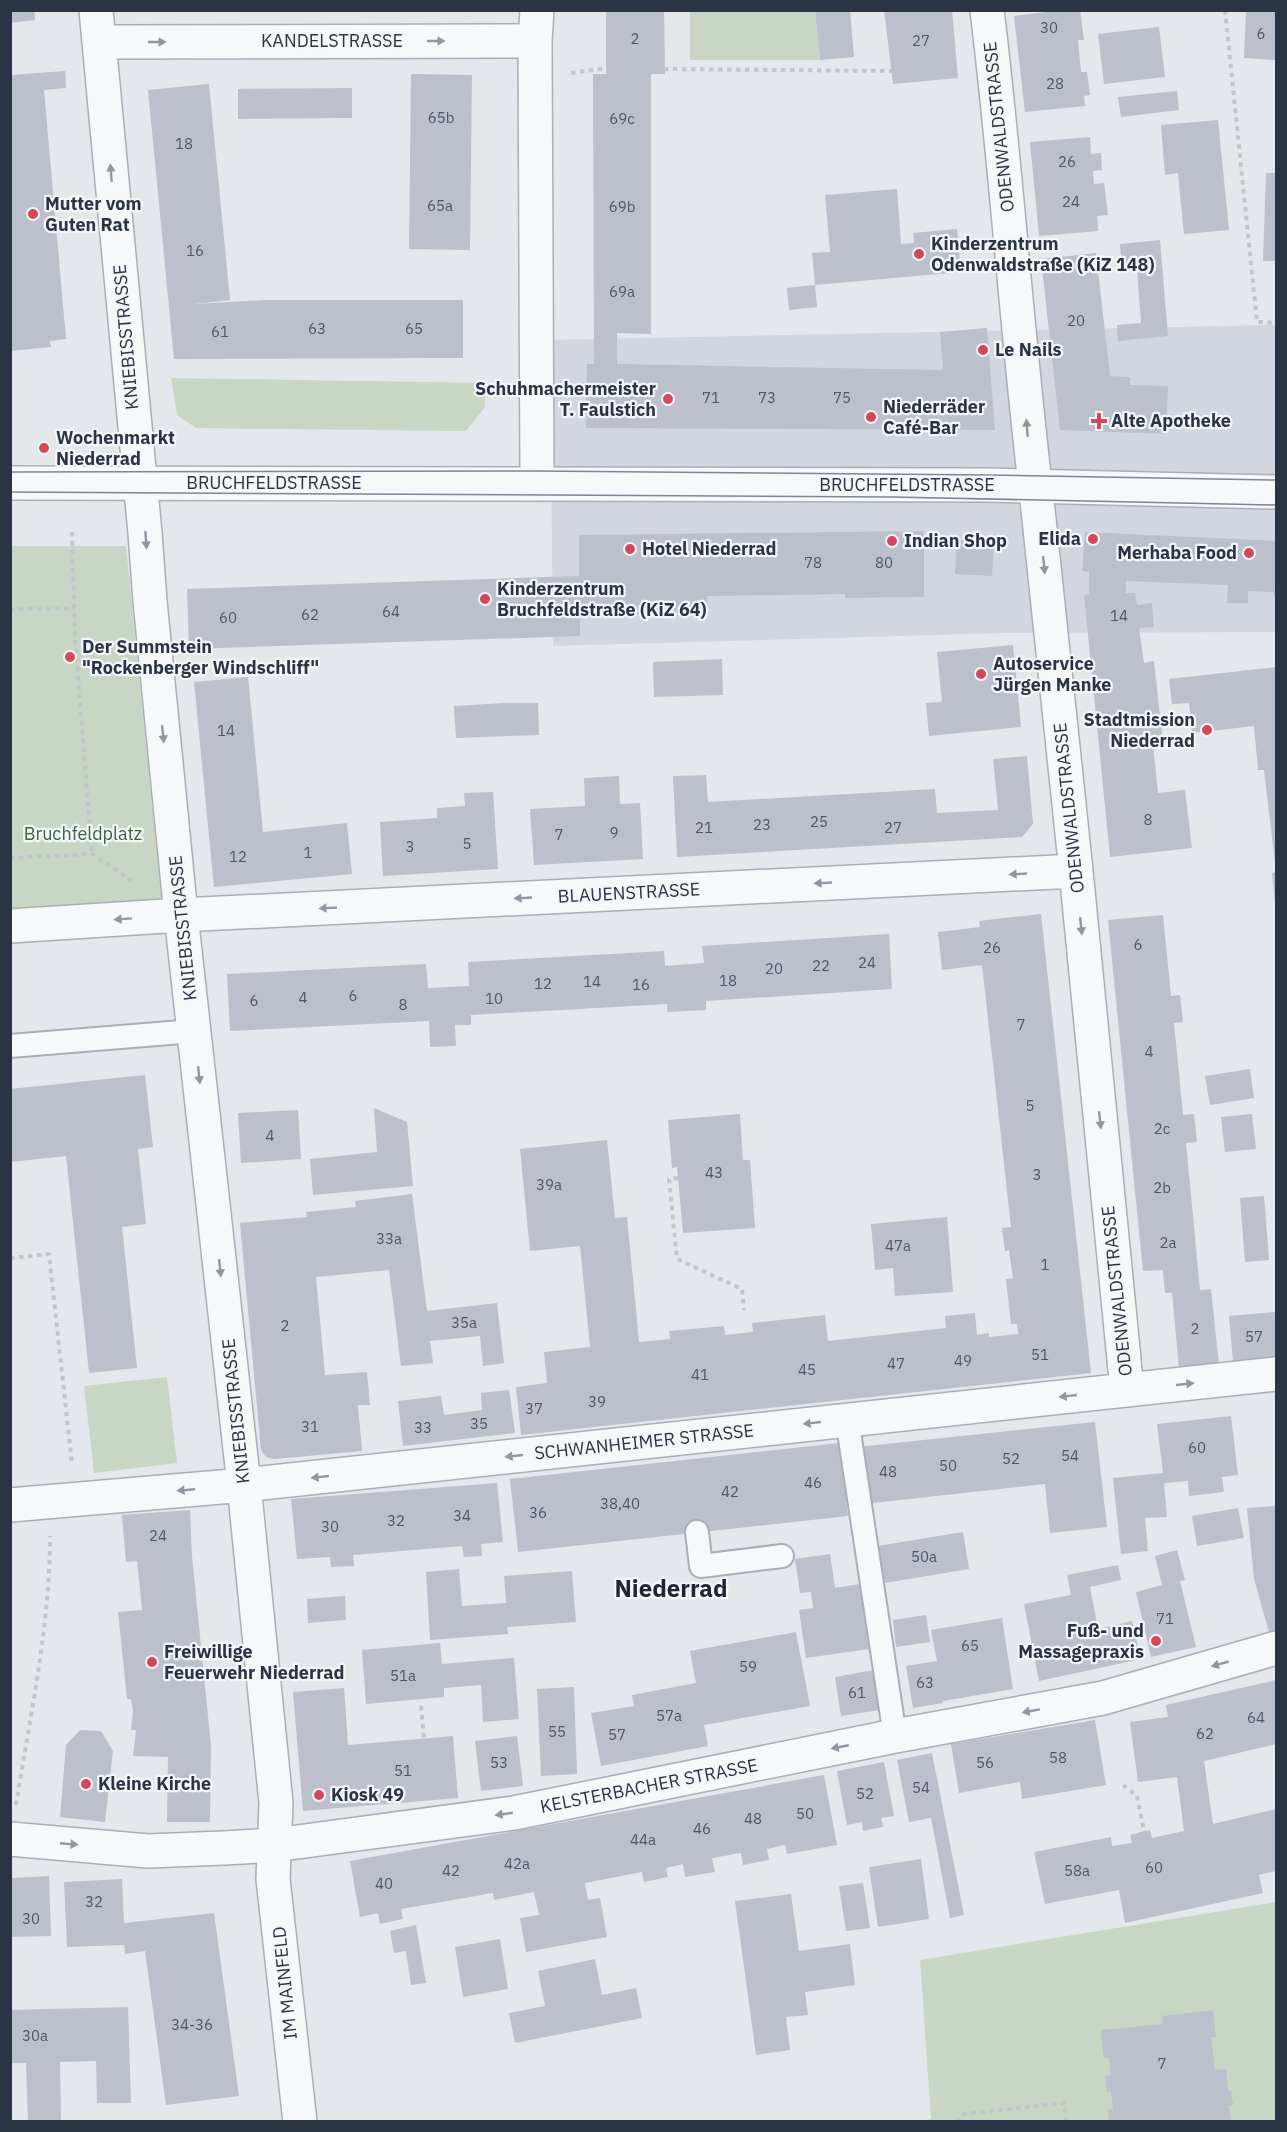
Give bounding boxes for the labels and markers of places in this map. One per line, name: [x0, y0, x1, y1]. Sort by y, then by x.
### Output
place label: Mutter vom Guten Rat: [45, 192, 142, 236]
marker: Mutter vom Guten Rat: [26, 207, 40, 221]
place label: Kinderzentrum Odenwaldstraße (KiZ 148): [931, 232, 1154, 276]
marker: Kinderzentrum Odenwaldstraße (KiZ 148): [912, 247, 926, 261]
place label: Le Nails: [995, 338, 1062, 361]
marker: Le Nails: [976, 343, 990, 357]
place label: Schuhmachermeister T. Faulstich: [475, 377, 656, 421]
marker: Schuhmachermeister T. Faulstich: [661, 392, 675, 406]
place label: Niederräder Café-Bar: [883, 395, 985, 439]
place label: Alte Apotheke: [1111, 409, 1231, 432]
marker: Niederräder Café-Bar: [864, 410, 878, 424]
marker: Alte Apotheke: [1092, 414, 1106, 428]
place label: Wochenmarkt Niederrad: [56, 426, 175, 470]
marker: Wochenmarkt Niederrad: [37, 441, 51, 455]
place label: Elida: [1038, 527, 1081, 550]
place label: Indian Shop: [904, 529, 1007, 552]
marker: Elida: [1086, 532, 1100, 546]
marker: Indian Shop: [885, 534, 899, 548]
place label: Hotel Niederrad: [642, 537, 777, 560]
place label: Merhaba Food: [1117, 541, 1237, 564]
marker: Hotel Niederrad: [623, 542, 637, 556]
marker: Merhaba Food: [1242, 546, 1256, 560]
place label: Kinderzentrum Bruchfeldstraße (KiZ 64): [497, 577, 707, 621]
marker: Kinderzentrum Bruchfeldstraße (KiZ 64): [478, 592, 492, 606]
place label: Der Summstein "Rockenberger Windschliff": [82, 635, 319, 679]
marker: Der Summstein "Rockenberger Windschliff": [63, 650, 77, 664]
place label: Autoservice Jürgen Manke: [993, 652, 1111, 696]
marker: Autoservice Jürgen Manke: [974, 667, 988, 681]
place label: Stadtmission Niederrad: [1084, 708, 1195, 752]
marker: Stadtmission Niederrad: [1200, 723, 1214, 737]
place label: Fuß- und Massagepraxis: [1018, 1619, 1144, 1663]
marker: Fuß- und Massagepraxis: [1149, 1634, 1163, 1648]
place label: Freiwillige Feuerwehr Niederrad: [164, 1640, 344, 1684]
marker: Freiwillige Feuerwehr Niederrad: [145, 1655, 159, 1669]
place label: Kleine Kirche: [98, 1772, 211, 1795]
marker: Kleine Kirche: [79, 1777, 93, 1791]
place label: Kiosk 49: [331, 1783, 404, 1806]
marker: Kiosk 49: [312, 1788, 326, 1802]

